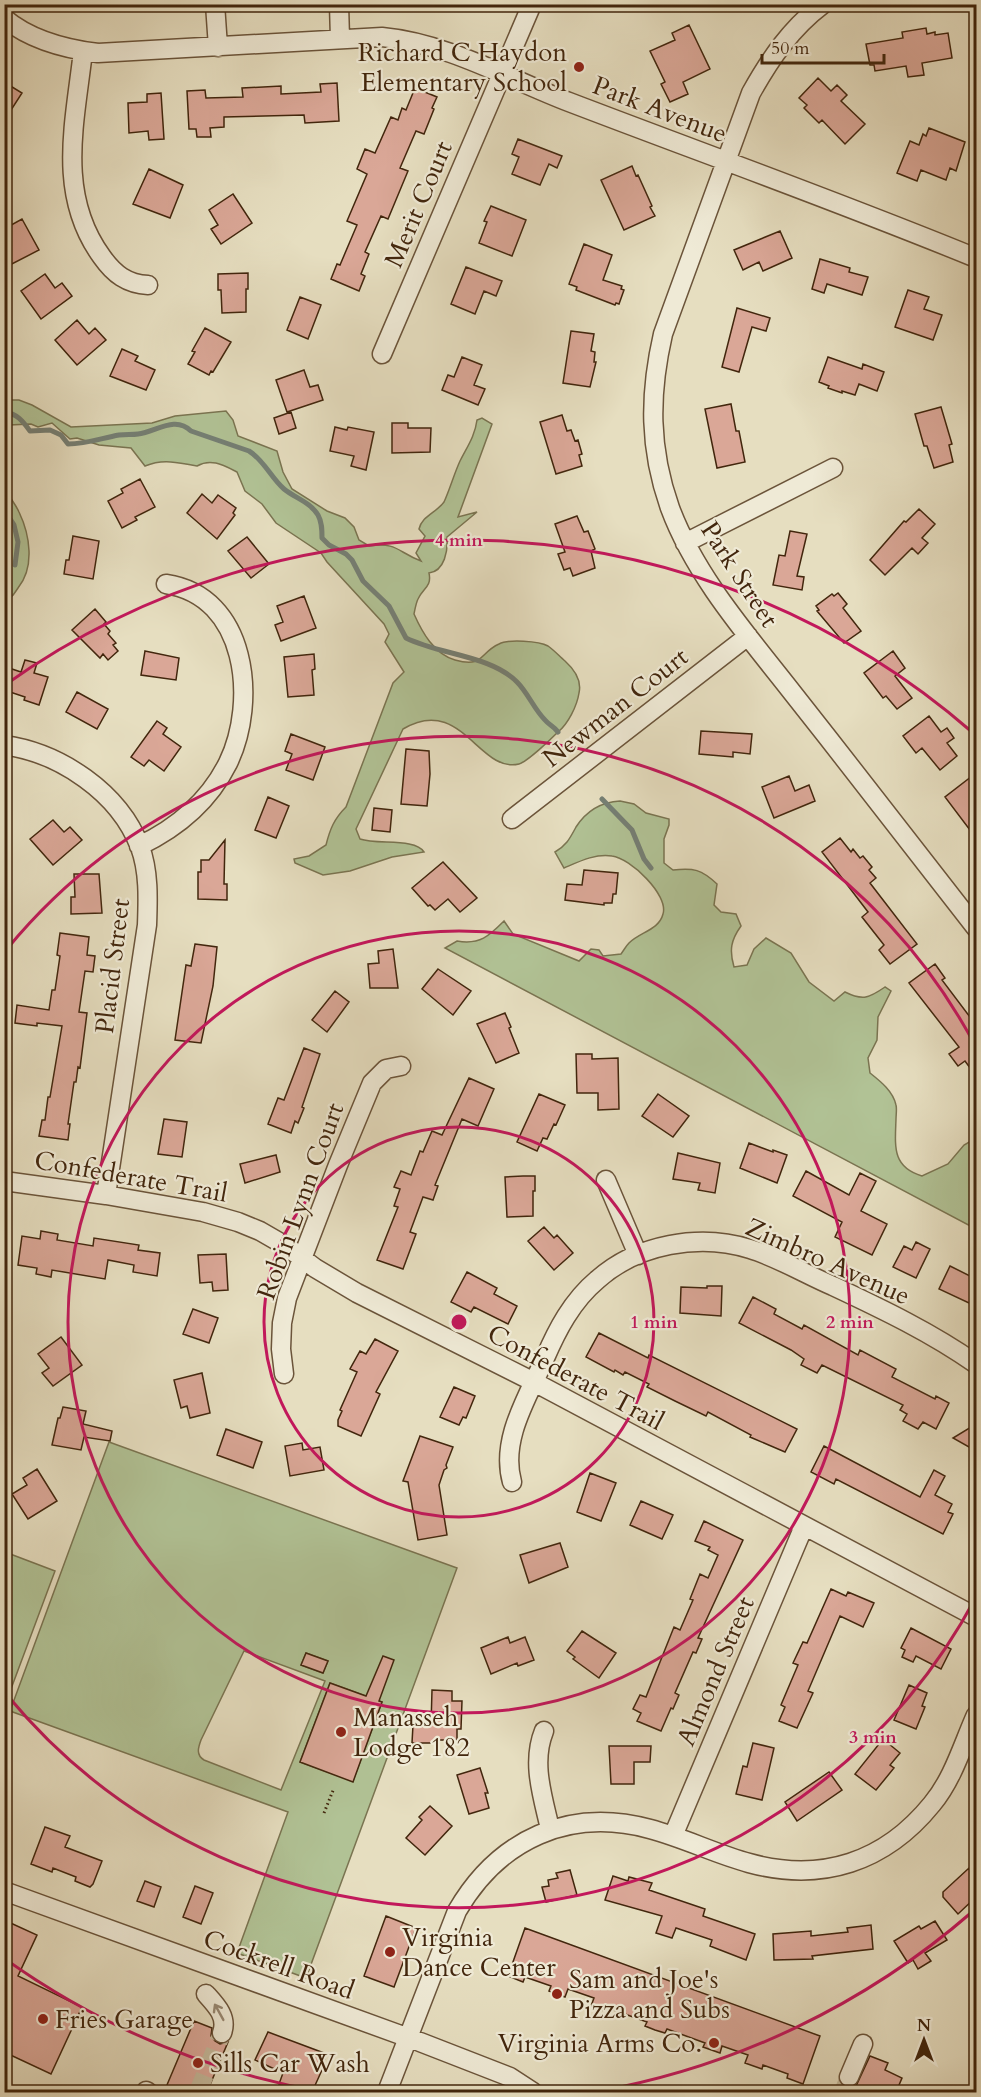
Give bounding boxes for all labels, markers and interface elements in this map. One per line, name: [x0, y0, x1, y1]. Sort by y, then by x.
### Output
scale bar: [762, 27, 884, 65]
place label: Richard C Haydon Elementary School: [358, 35, 567, 100]
text: 50 m: [771, 36, 810, 61]
marker: Richard C Haydon Elementary School: [572, 60, 586, 74]
street label: Park Avenue: [588, 68, 732, 151]
street label: Merit Court: [376, 136, 461, 273]
street label: Park Street: [692, 515, 787, 634]
text: 4 min: [435, 528, 483, 553]
street label: Newman Court: [535, 640, 695, 775]
street label: Placid Street: [87, 897, 138, 1036]
street label: Robin Lynn Court: [249, 1098, 352, 1304]
street label: Confederate Trail: [32, 1142, 231, 1211]
street label: Zimbro Avenue: [740, 1210, 916, 1313]
text: 1 min: [630, 1310, 678, 1335]
text: 2 min: [826, 1310, 874, 1335]
centre of rings: [449, 1312, 469, 1332]
street label: Confederate Trail: [481, 1316, 671, 1439]
street label: Almond Street: [668, 1591, 763, 1751]
place label: Manasseh Lodge 182: [353, 1700, 470, 1765]
marker: Manasseh Lodge 182: [334, 1725, 348, 1739]
text: 3 min: [849, 1725, 897, 1750]
place label: Virginia Dance Center: [402, 1920, 556, 1985]
street label: Cockrell Road: [198, 1921, 359, 2008]
marker: Virginia Dance Center: [383, 1945, 397, 1959]
place label: Sam and Joe's Pizza and Subs: [569, 1962, 730, 2027]
marker: Sam and Joe's Pizza and Subs: [550, 1987, 564, 2001]
place label: Fries Garage: [55, 2002, 193, 2037]
one-way arrow: [213, 2004, 225, 2021]
north arrow: [894, 2010, 954, 2070]
marker: Fries Garage: [36, 2012, 50, 2026]
text: N: [917, 2015, 931, 2037]
place label: Virginia Arms Co.: [498, 2026, 702, 2061]
marker: Virginia Arms Co.: [707, 2036, 721, 2050]
place label: Sills Car Wash: [210, 2046, 370, 2081]
marker: Sills Car Wash: [191, 2056, 205, 2070]

